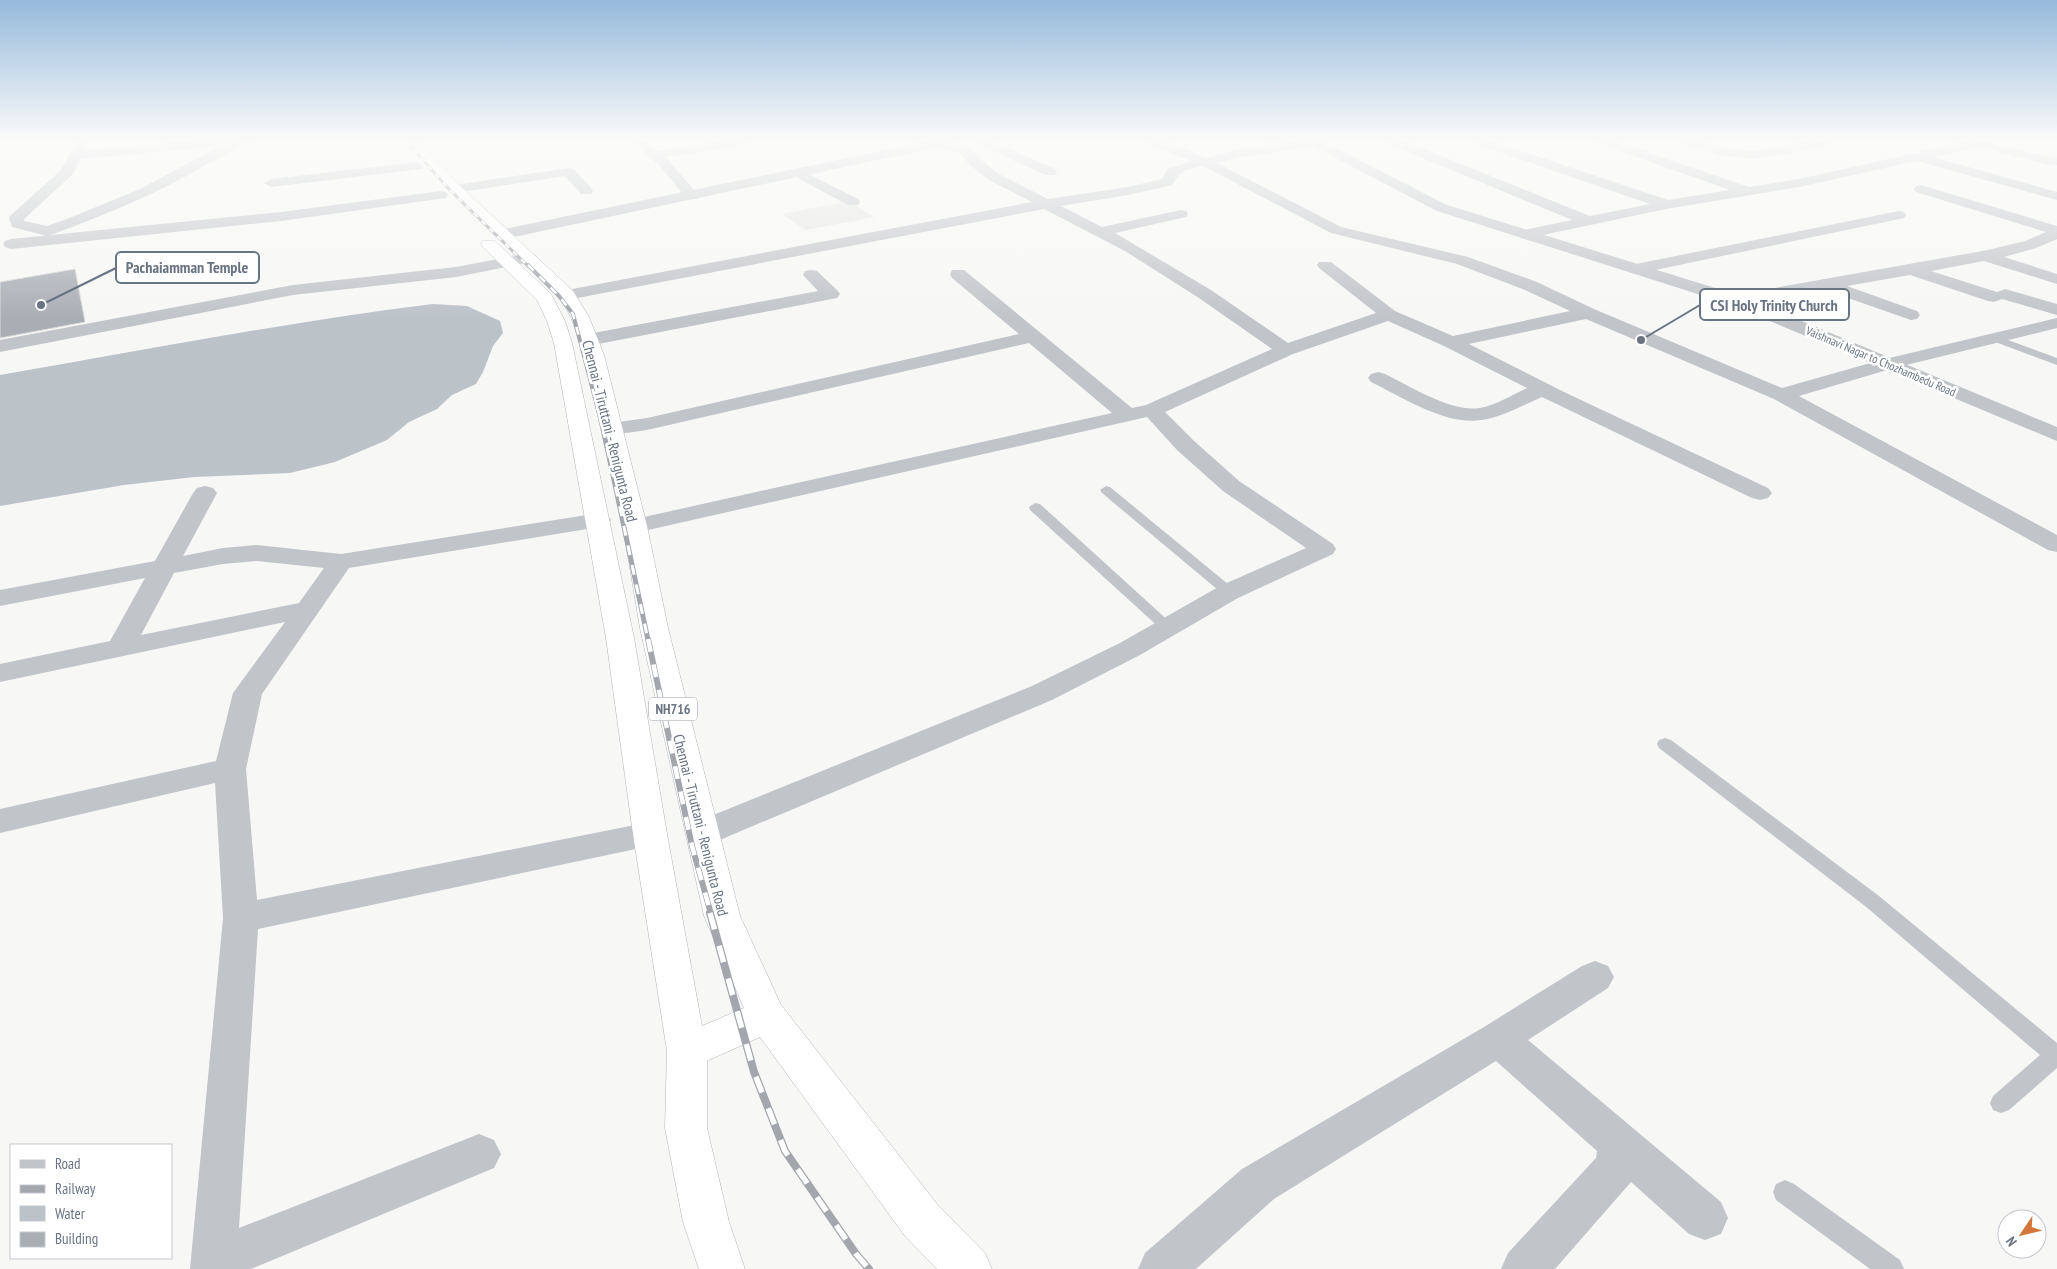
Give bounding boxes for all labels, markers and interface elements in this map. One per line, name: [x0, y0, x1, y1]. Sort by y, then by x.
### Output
callout: Pachaiamman Temple: [116, 252, 259, 283]
text: Pachaiamman Temple: [126, 257, 248, 277]
callout: CSI Holy Trinity Church: [1700, 289, 1849, 320]
text: CSI Holy Trinity Church: [1710, 295, 1838, 315]
street label: Vaishnavi Nagar to Chozhambedu Road: [1803, 322, 1958, 399]
street label: Chennai - Tiruttani - Renigunta Road: [578, 338, 642, 524]
road number: NH716: [649, 698, 697, 721]
street label: Chennai - Tiruttani - Renigunta Road: [669, 732, 733, 918]
legend: [10, 1144, 172, 1259]
text: Road: [55, 1154, 81, 1173]
text: Railway: [55, 1179, 96, 1198]
text: Water: [55, 1204, 86, 1223]
north arrow: [1997, 1209, 2047, 1259]
text: Building: [55, 1229, 98, 1248]
text: N: [2002, 1233, 2021, 1250]

